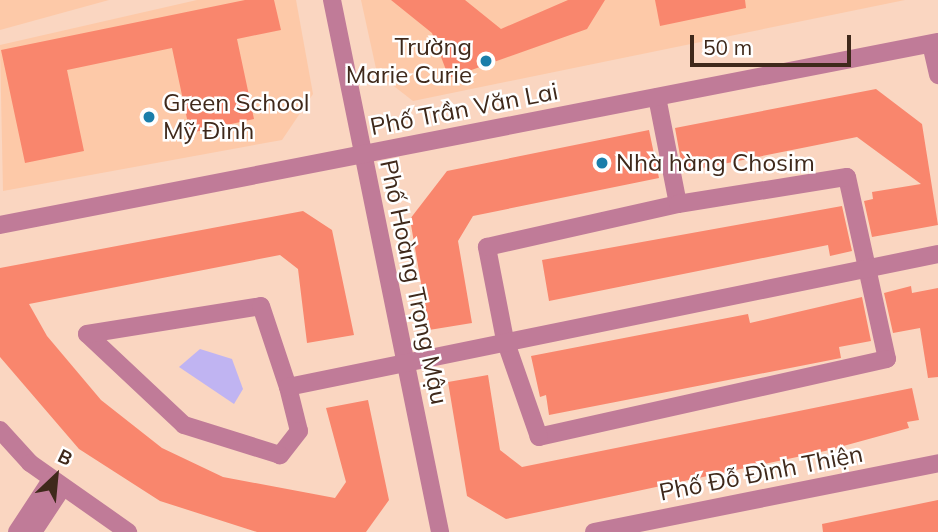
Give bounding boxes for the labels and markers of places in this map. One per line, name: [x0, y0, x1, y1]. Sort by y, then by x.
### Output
place label: Trường Marie Curie: [346, 33, 472, 89]
marker: Trường Marie Curie: [478, 53, 494, 69]
place label: Green School Mỹ Đình: [163, 89, 310, 145]
marker: Green School Mỹ Đình: [141, 109, 157, 125]
place label: Nhà hàng Chosim: [616, 149, 815, 177]
marker: Nhà hàng Chosim: [594, 155, 610, 171]

